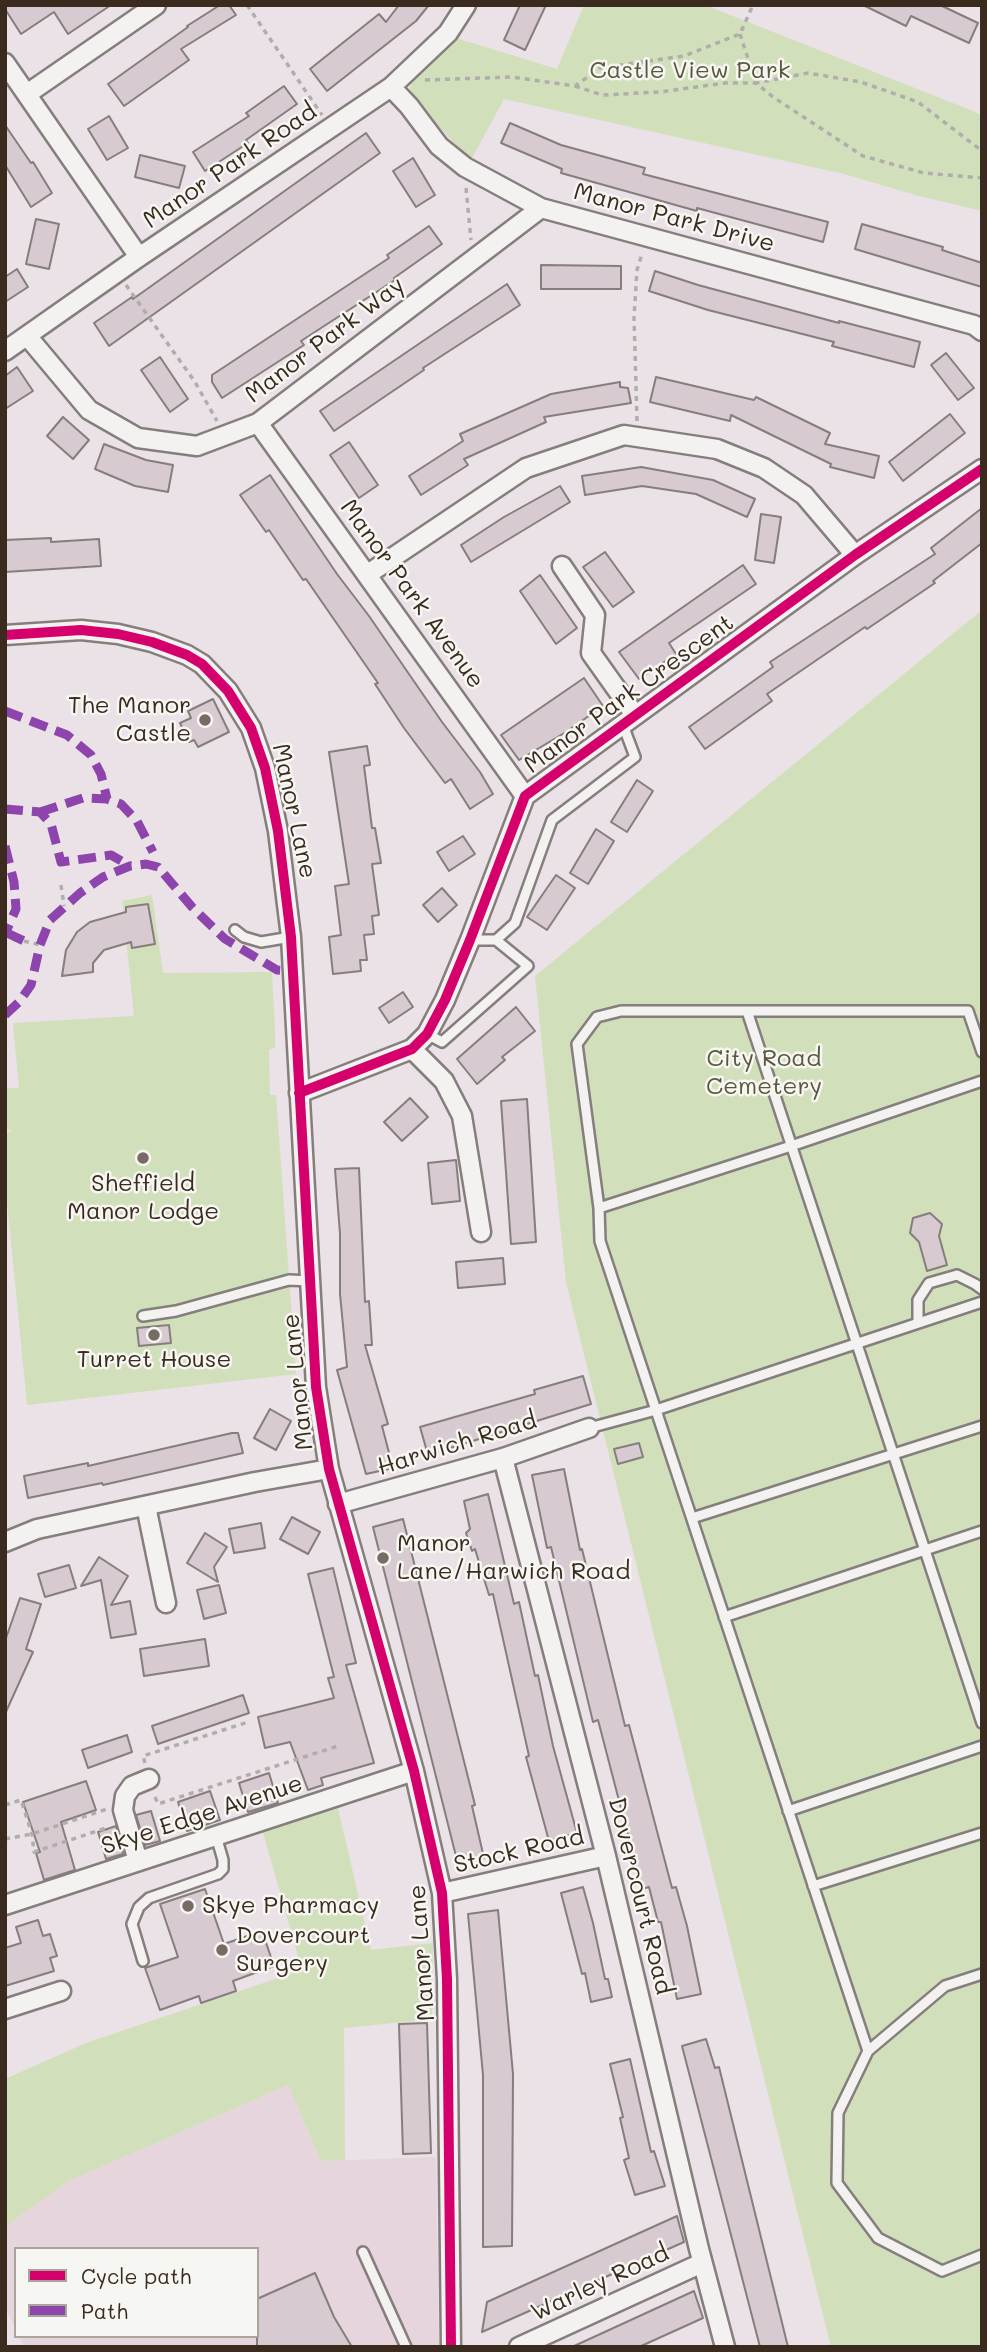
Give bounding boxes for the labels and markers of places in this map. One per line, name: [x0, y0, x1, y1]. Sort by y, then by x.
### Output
place label: The Manor Castle: [68, 692, 191, 748]
marker: The Manor Castle: [197, 712, 213, 728]
marker: Sheffield Manor Lodge: [135, 1150, 151, 1166]
place label: Sheffield Manor Lodge: [67, 1170, 219, 1226]
marker: Turret House: [146, 1327, 162, 1343]
place label: Turret House: [77, 1346, 231, 1374]
place label: Manor Lane/Harwich Road: [397, 1530, 631, 1586]
marker: Manor Lane/Harwich Road: [375, 1550, 391, 1566]
place label: Skye Pharmacy: [202, 1892, 379, 1920]
marker: Skye Pharmacy: [180, 1898, 196, 1914]
place label: Dovercourt Surgery: [236, 1922, 370, 1978]
marker: Dovercourt Surgery: [214, 1942, 230, 1958]

